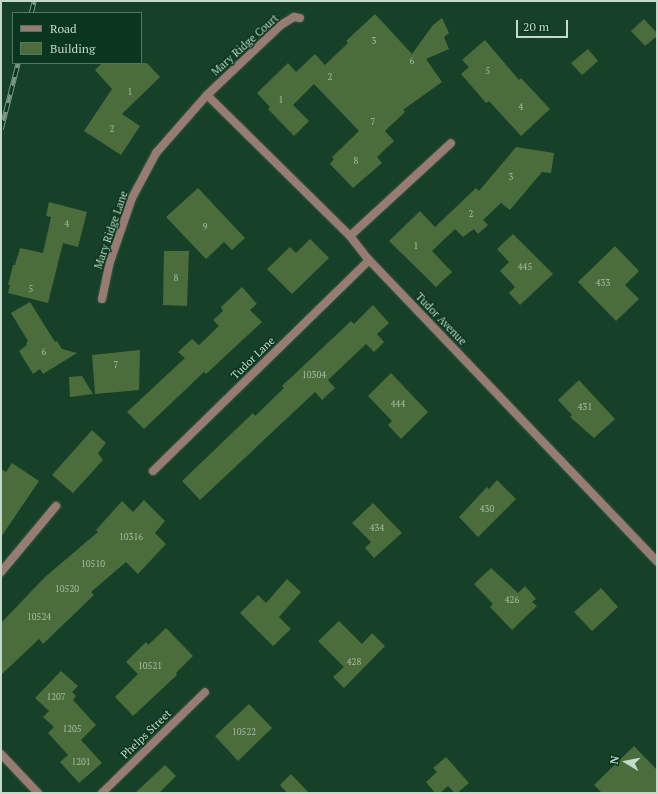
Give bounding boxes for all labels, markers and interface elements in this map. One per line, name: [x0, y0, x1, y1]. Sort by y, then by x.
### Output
street label: Mary Ridge Court: [209, 11, 281, 79]
legend: [12, 12, 142, 64]
scale bar: [518, 12, 570, 38]
text: 20 m: [523, 19, 549, 34]
text: Road: [50, 21, 77, 36]
house number: 3: [372, 36, 376, 46]
text: Building: [50, 41, 95, 56]
house number: 6: [410, 56, 414, 66]
house number: 5: [486, 66, 490, 76]
house number: 2: [328, 72, 332, 82]
house number: 1: [128, 87, 132, 97]
house number: 1: [279, 95, 283, 105]
house number: 4: [519, 102, 523, 112]
house number: 7: [371, 117, 375, 127]
house number: 2: [110, 124, 114, 134]
house number: 8: [354, 156, 358, 166]
house number: 3: [509, 172, 513, 182]
street label: Mary Ridge Lane: [91, 189, 131, 271]
house number: 2: [469, 209, 473, 219]
house number: 4: [65, 219, 69, 229]
house number: 9: [203, 222, 207, 232]
house number: 1: [414, 241, 418, 251]
house number: 445: [518, 262, 532, 272]
house number: 8: [174, 273, 178, 283]
house number: 433: [596, 278, 610, 288]
house number: 5: [29, 284, 33, 294]
street label: Tudor Avenue: [413, 290, 469, 348]
street label: Tudor Lane: [228, 334, 278, 382]
house number: 6: [42, 347, 46, 357]
house number: 7: [114, 360, 118, 370]
house number: 10304: [302, 370, 326, 380]
house number: 444: [391, 399, 405, 409]
house number: 431: [578, 402, 592, 412]
house number: 430: [480, 504, 494, 514]
house number: 434: [370, 523, 384, 533]
house number: 10316: [119, 532, 143, 542]
house number: 10510: [81, 559, 105, 569]
house number: 10520: [55, 584, 79, 594]
house number: 426: [505, 595, 519, 605]
house number: 10524: [27, 612, 51, 622]
house number: 428: [347, 657, 361, 667]
house number: 10521: [138, 661, 162, 671]
house number: 1207: [46, 692, 66, 702]
street label: Phelps Street: [118, 707, 174, 761]
house number: 1205: [62, 724, 82, 734]
house number: 10522: [232, 727, 256, 737]
north arrow: [606, 742, 646, 782]
text: N: [607, 755, 622, 765]
house number: 1201: [71, 757, 91, 767]

